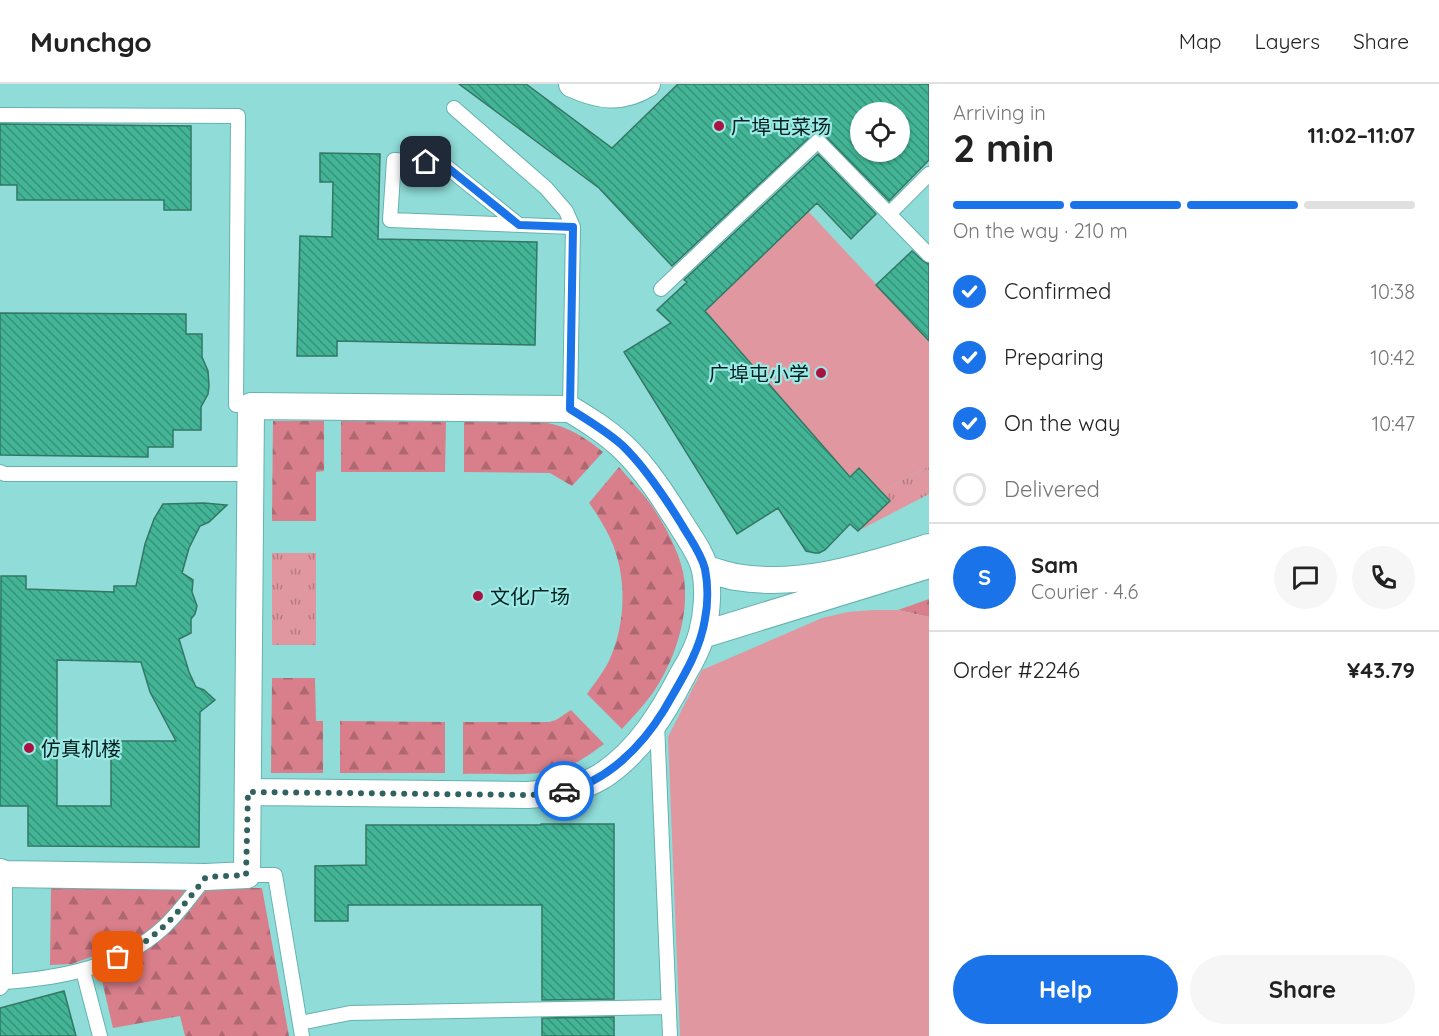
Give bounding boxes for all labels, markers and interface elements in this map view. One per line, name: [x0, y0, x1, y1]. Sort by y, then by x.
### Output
text: Munchgo: [30, 24, 152, 59]
text: Map: [1179, 28, 1222, 54]
text: Layers: [1255, 28, 1320, 54]
text: Share: [1353, 28, 1409, 54]
text: Arriving in: [953, 100, 1046, 125]
map controls: [850, 102, 910, 162]
button: locate: [850, 102, 910, 162]
place label: 广埠屯菜场: [731, 114, 831, 139]
marker: 广埠屯菜场: [712, 119, 726, 133]
text: 11:02–11:07: [1308, 121, 1415, 149]
text: 2 min: [953, 123, 1055, 172]
pin: [400, 136, 451, 187]
icon: home: [409, 145, 442, 178]
text: On the way · 210 m: [953, 218, 1128, 243]
icon: check: [953, 275, 986, 308]
text: Confirmed: [1004, 277, 1111, 305]
text: 10:38: [1371, 279, 1415, 304]
icon: check: [953, 341, 986, 374]
text: Preparing: [1004, 343, 1104, 371]
text: 10:42: [1370, 345, 1415, 370]
place label: 广埠屯小学: [709, 361, 809, 386]
marker: 广埠屯小学: [814, 366, 828, 380]
icon: check: [953, 407, 986, 440]
text: On the way: [1004, 409, 1120, 437]
text: 10:47: [1372, 411, 1415, 436]
text: Delivered: [1004, 475, 1100, 503]
button: chat: [1274, 546, 1337, 609]
button: phone: [1352, 546, 1415, 609]
text: Sam: [1031, 551, 1078, 579]
text: S: [978, 563, 991, 591]
text: Courier · 4.6: [1031, 579, 1138, 604]
place label: 文化广场: [490, 584, 570, 609]
marker: 文化广场: [471, 589, 485, 603]
text: Order #2246: [953, 656, 1080, 684]
text: ¥43.79: [1347, 656, 1415, 684]
place label: 仿真机楼: [41, 736, 121, 761]
marker: 仿真机楼: [22, 741, 36, 755]
courier: [534, 761, 594, 821]
icon: car: [548, 775, 581, 808]
pin: [92, 931, 143, 982]
icon: bag: [101, 940, 134, 973]
button: Help: [953, 955, 1178, 1024]
button: Share: [1190, 955, 1415, 1024]

